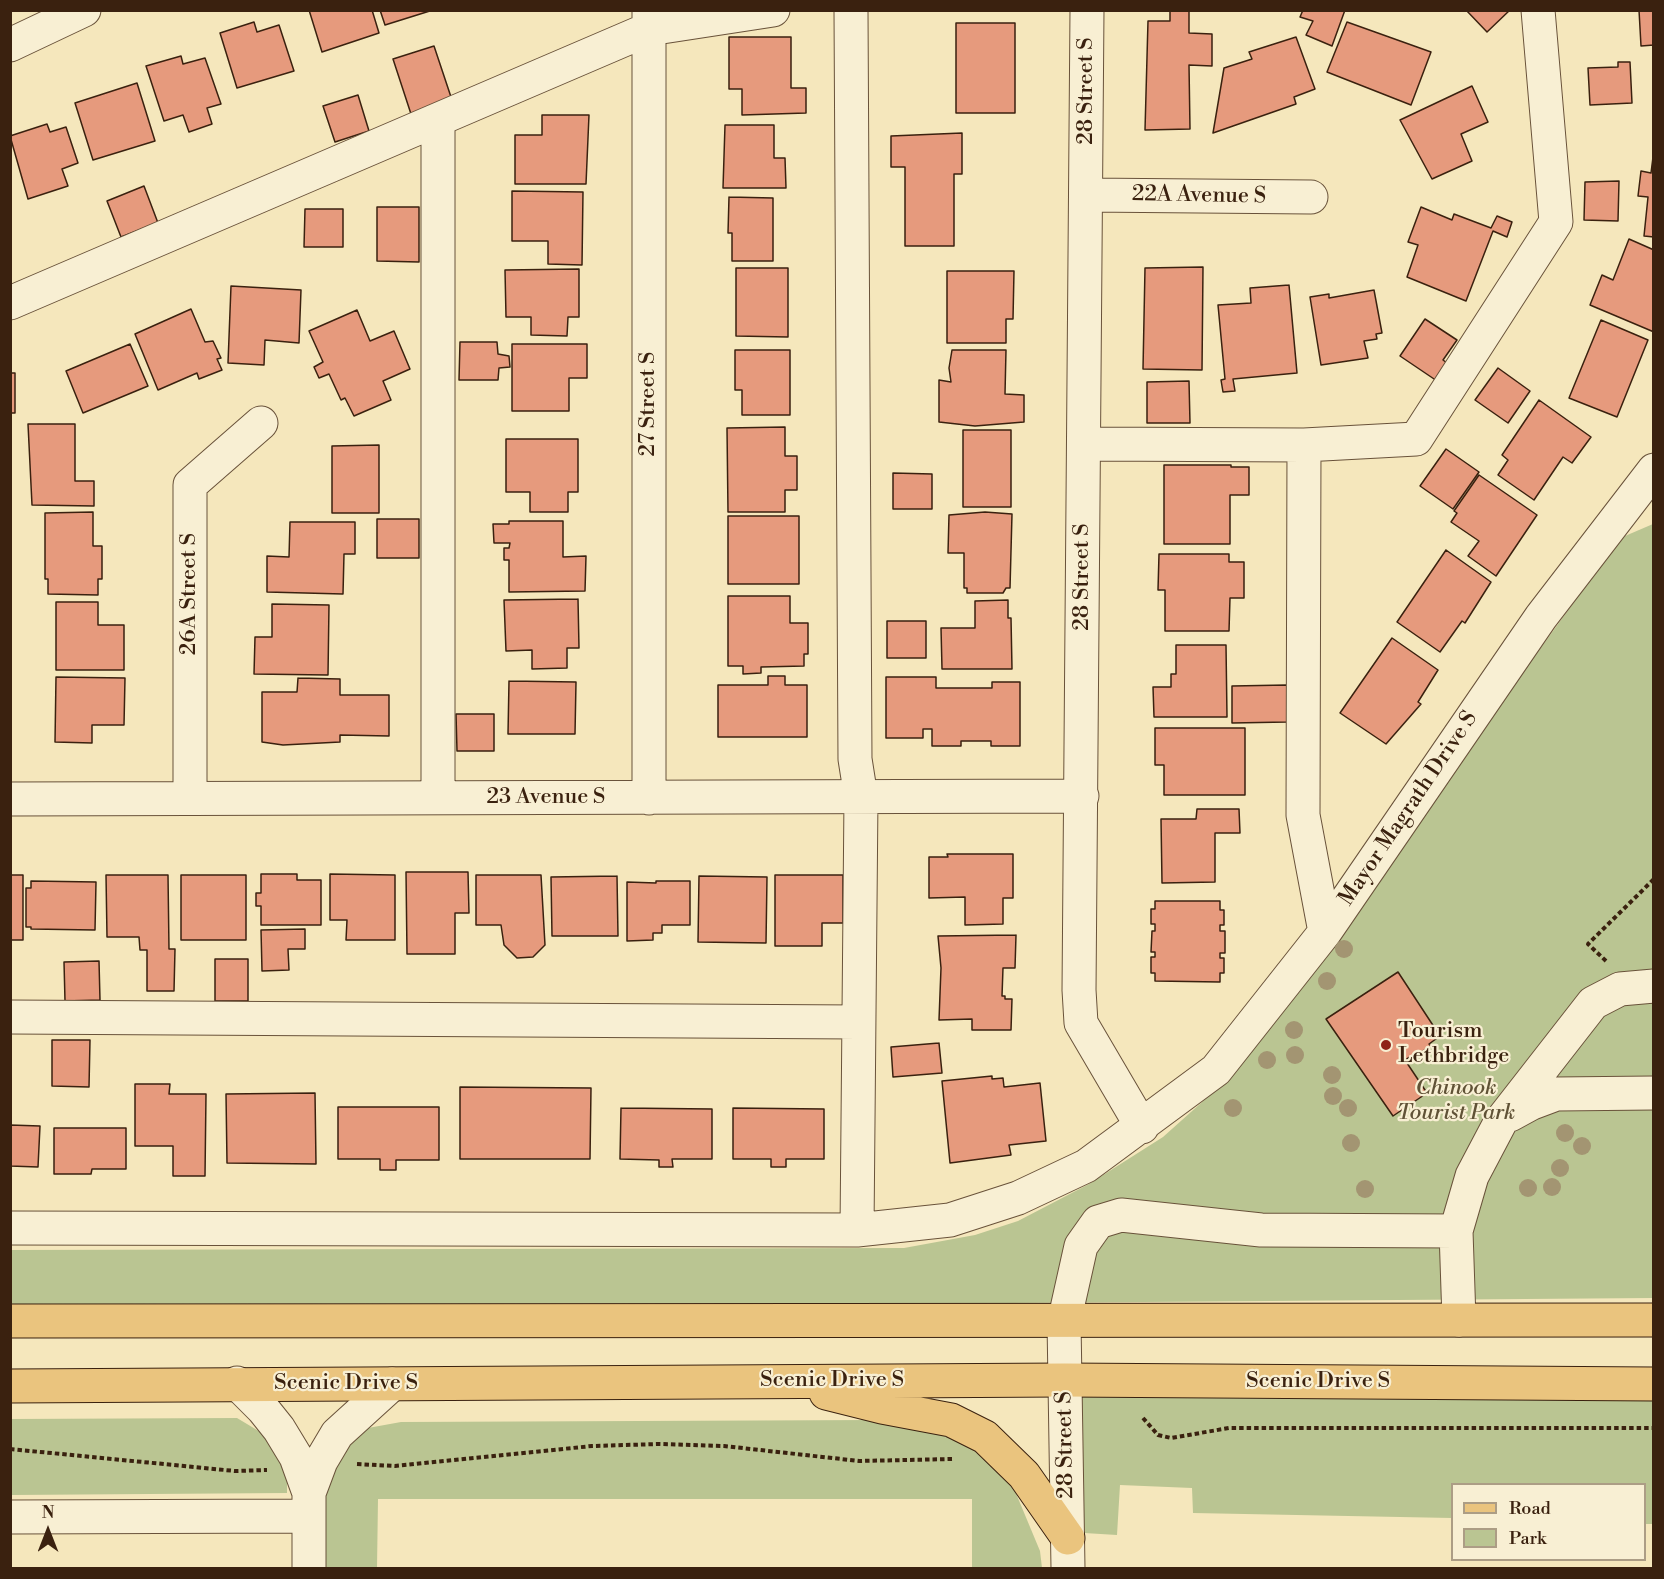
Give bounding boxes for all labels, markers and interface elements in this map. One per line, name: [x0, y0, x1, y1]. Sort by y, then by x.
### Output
street label: 28 Street S: [1074, 37, 1100, 145]
street label: 22A Avenue S: [1132, 182, 1266, 210]
street label: 27 Street S: [636, 352, 662, 456]
street label: 28 Street S: [1070, 523, 1096, 631]
street label: 26A Street S: [177, 533, 203, 655]
street label: Mayor Magrath Drive S: [1334, 707, 1484, 911]
street label: 23 Avenue S: [487, 785, 605, 811]
place label: Tourism Lethbridge: [1398, 1019, 1509, 1070]
marker: Tourism Lethbridge: [1379, 1038, 1393, 1052]
park label: Chinook Tourist Park: [1397, 1076, 1515, 1128]
street label: Scenic Drive S: [760, 1368, 904, 1394]
street label: Scenic Drive S: [1246, 1369, 1390, 1395]
street label: Scenic Drive S: [274, 1371, 418, 1397]
street label: 28 Street S: [1052, 1391, 1080, 1499]
legend: [1451, 1483, 1646, 1561]
text: Road: [1509, 1497, 1551, 1520]
north arrow: [18, 1501, 78, 1561]
text: N: [42, 1503, 54, 1523]
text: Park: [1509, 1527, 1546, 1550]

